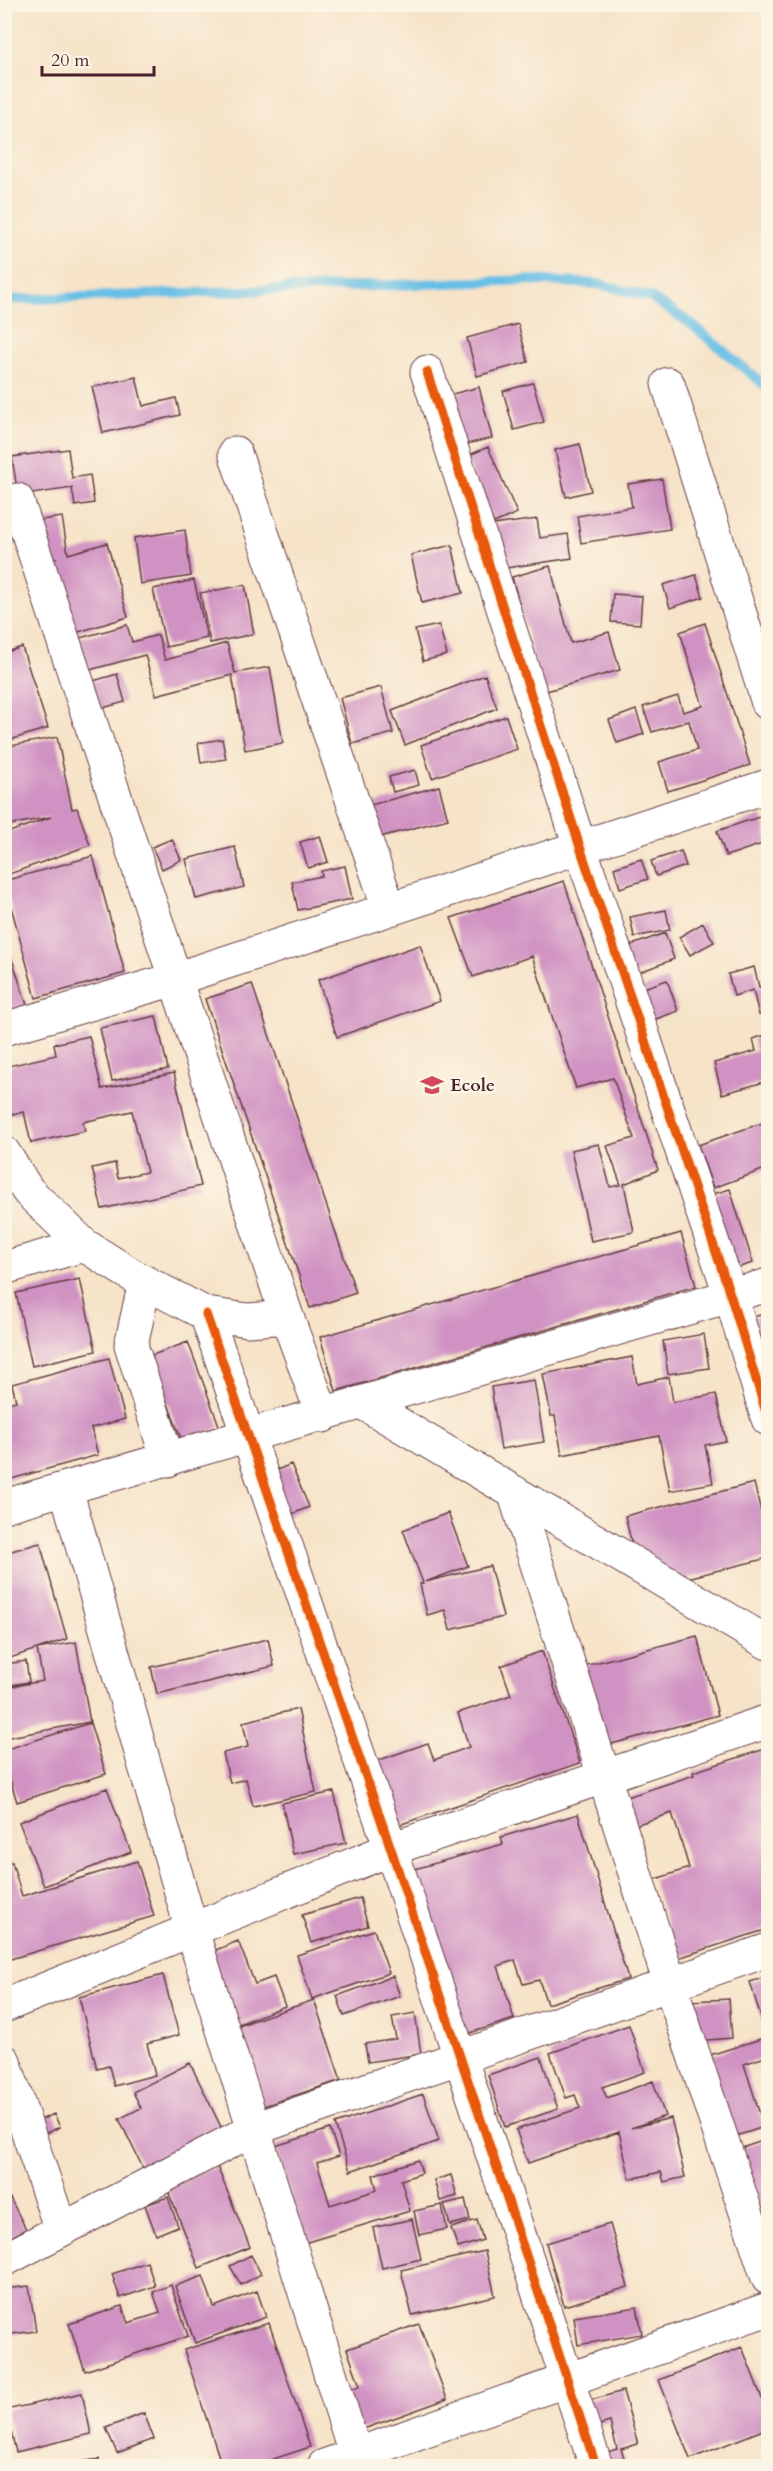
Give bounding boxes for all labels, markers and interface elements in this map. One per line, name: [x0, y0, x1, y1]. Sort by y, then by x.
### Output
scale bar: [42, 39, 154, 77]
text: 20 m: [51, 48, 90, 73]
school or university icon: Ecole: [419, 1072, 445, 1098]
place label: Ecole: [450, 1073, 495, 1098]

